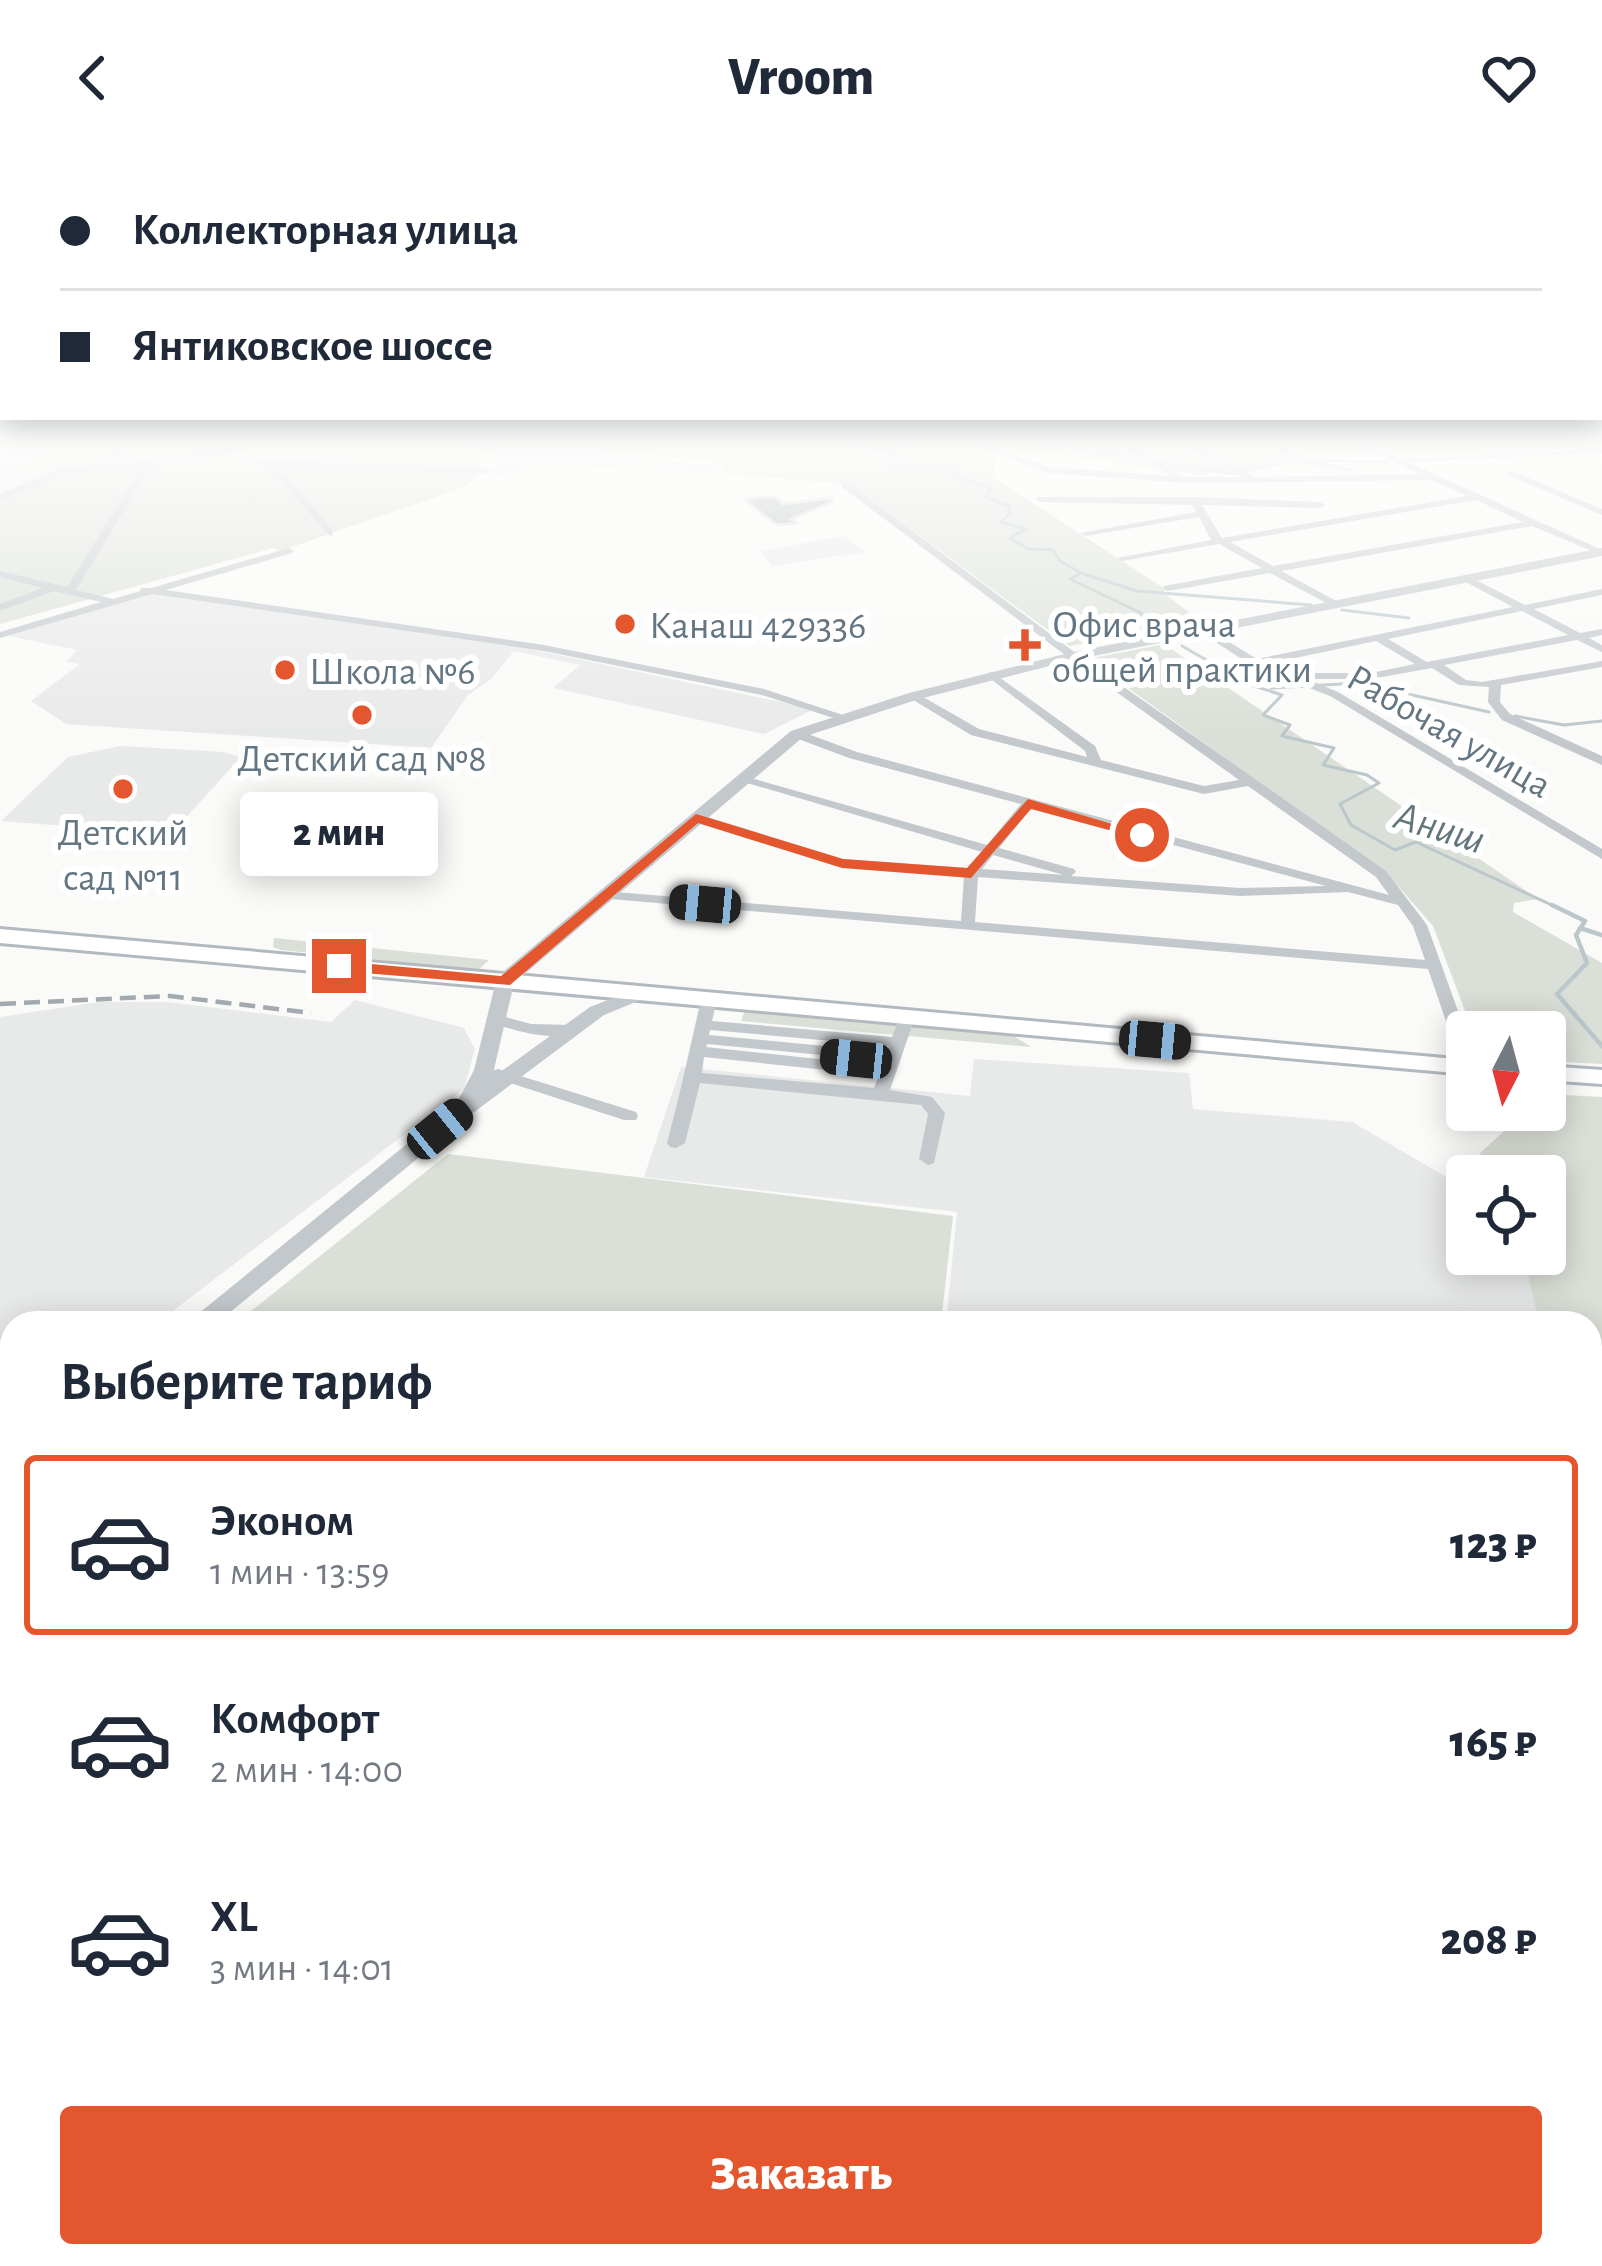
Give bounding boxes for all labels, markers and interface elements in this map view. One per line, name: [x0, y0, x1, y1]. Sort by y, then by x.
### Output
icon: back: [60, 45, 126, 111]
icon: heart: [1476, 45, 1542, 111]
text: Vroom: [728, 51, 874, 105]
text: Коллекторная улица: [132, 208, 518, 253]
text: Янтиковское шоссе: [132, 324, 493, 369]
place label: Офис врача общей практики: [1052, 606, 1312, 690]
place label: Канаш 429336: [649, 607, 866, 646]
marker: Канаш 429336: [612, 611, 638, 637]
marker: Офис врача общей практики: [1009, 629, 1041, 661]
place label: Школа №6: [309, 653, 476, 692]
marker: Школа №6: [272, 657, 298, 683]
street label: Рабочая улица: [1340, 658, 1557, 806]
marker: Детский сад №8: [349, 702, 375, 728]
place label: Детский сад №8: [237, 740, 487, 779]
marker: Детский сад №11: [110, 776, 136, 802]
callout: 2 мин: [240, 792, 438, 876]
water label: Аниш: [1388, 794, 1490, 861]
route start: [1115, 808, 1169, 862]
place label: Детский сад №11: [57, 814, 189, 898]
text: 2 мин: [293, 814, 385, 853]
car: [668, 883, 742, 925]
route end: [312, 939, 366, 993]
north arrow: [1446, 1011, 1566, 1131]
map controls: [1446, 1011, 1566, 1275]
car: [1118, 1019, 1192, 1061]
car: [818, 1037, 894, 1081]
car: [401, 1092, 479, 1166]
button: locate: [1446, 1155, 1566, 1275]
text: Выберите тариф: [60, 1356, 432, 1410]
icon: car: [66, 1491, 174, 1599]
text: Эконом: [210, 1499, 354, 1544]
text: 123 ₽: [1450, 1522, 1536, 1567]
text: 1 мин · 13:59: [210, 1553, 389, 1592]
icon: car: [66, 1689, 174, 1797]
text: Комфорт: [210, 1697, 379, 1742]
text: 165 ₽: [1450, 1720, 1536, 1765]
text: 2 мин · 14:00: [210, 1751, 403, 1790]
icon: car: [66, 1887, 174, 1995]
text: XL: [210, 1895, 258, 1940]
text: 208 ₽: [1440, 1918, 1536, 1963]
text: 3 мин · 14:01: [210, 1949, 394, 1988]
button: Заказать: [60, 2106, 1542, 2244]

